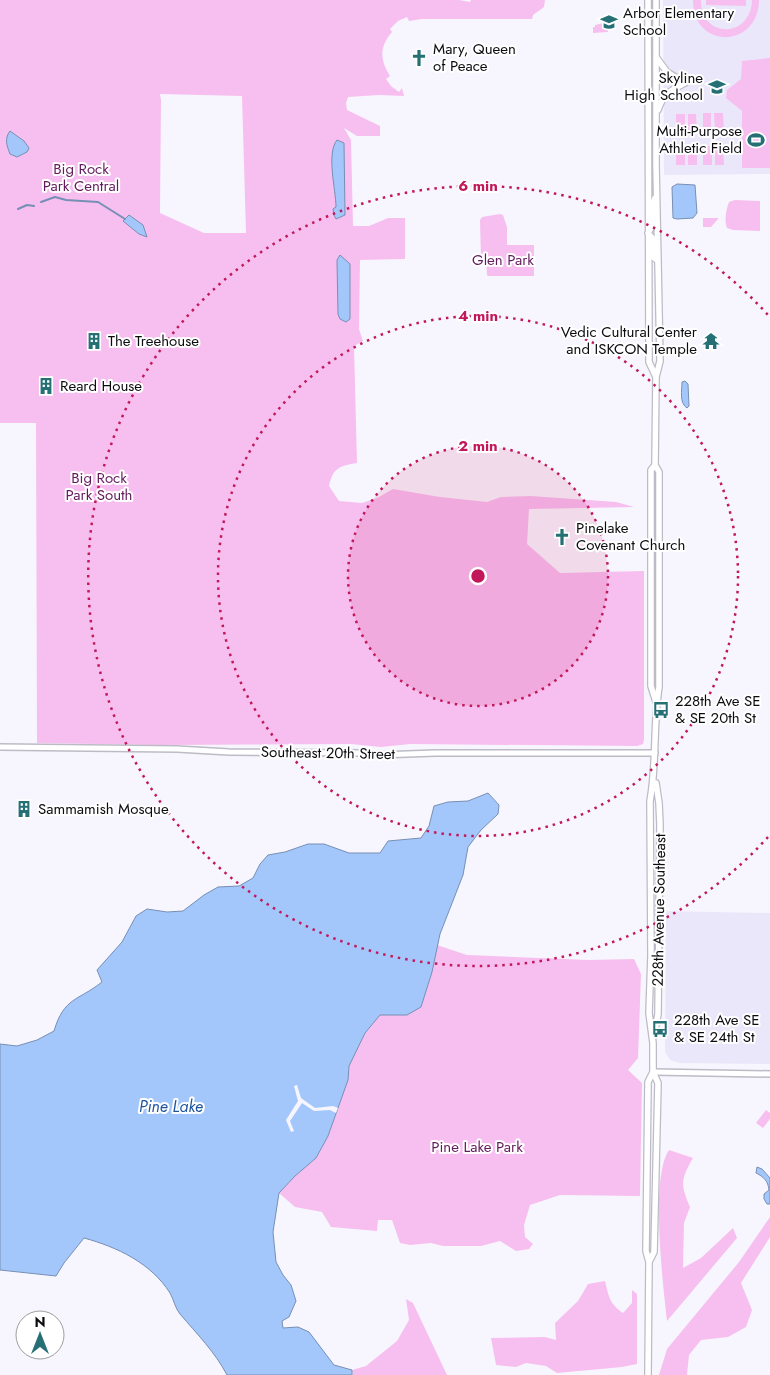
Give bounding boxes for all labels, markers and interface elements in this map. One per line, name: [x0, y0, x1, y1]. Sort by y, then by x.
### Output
place label: Arbor Elementary School: [623, 2, 735, 41]
school or university icon: Arbor Elementary School: [599, 12, 619, 32]
place label: Mary, Queen of Peace: [433, 38, 516, 77]
church icon: Mary, Queen of Peace: [409, 48, 429, 68]
place label: Skyline High School: [624, 67, 703, 106]
school or university icon: Skyline High School: [707, 77, 727, 97]
place label: Multi-Purpose Athletic Field: [656, 120, 742, 159]
sports icon: Multi-Purpose Athletic Field: [746, 130, 766, 150]
park label: Big Rock Park Central: [43, 158, 119, 197]
text: 6 min: [458, 175, 498, 197]
park label: Glen Park: [472, 249, 534, 271]
text: 4 min: [458, 305, 498, 327]
place label: Vedic Cultural Center and ISKCON Temple: [561, 321, 698, 360]
place label: The Treehouse: [108, 330, 199, 352]
building icon: The Treehouse: [84, 331, 104, 351]
temple icon: Vedic Cultural Center and ISKCON Temple: [701, 331, 721, 351]
place label: Reard House: [60, 375, 142, 397]
building icon: Reard House: [36, 376, 56, 396]
text: 2 min: [458, 435, 498, 457]
park label: Big Rock Park South: [66, 467, 133, 506]
place label: Pinelake Covenant Church: [576, 517, 685, 556]
church icon: Pinelake Covenant Church: [552, 527, 572, 547]
centre of rings: [469, 567, 487, 585]
place label: 228th Ave SE & SE 20th St: [675, 690, 760, 729]
bus stop icon: 228th Ave SE & SE 20th St: [651, 700, 671, 720]
street label: Southeast 20th Street: [261, 741, 396, 765]
place label: Sammamish Mosque: [38, 798, 169, 820]
building icon: Sammamish Mosque: [14, 799, 34, 819]
street label: 228th Avenue Southeast: [647, 833, 671, 987]
place label: 228th Ave SE & SE 24th St: [674, 1009, 759, 1048]
bus stop icon: 228th Ave SE & SE 24th St: [650, 1019, 670, 1039]
water label: Pine Lake: [139, 1095, 203, 1118]
park label: Pine Lake Park: [431, 1136, 523, 1158]
north arrow: [15, 1310, 65, 1360]
text: N: [34, 1312, 46, 1332]

